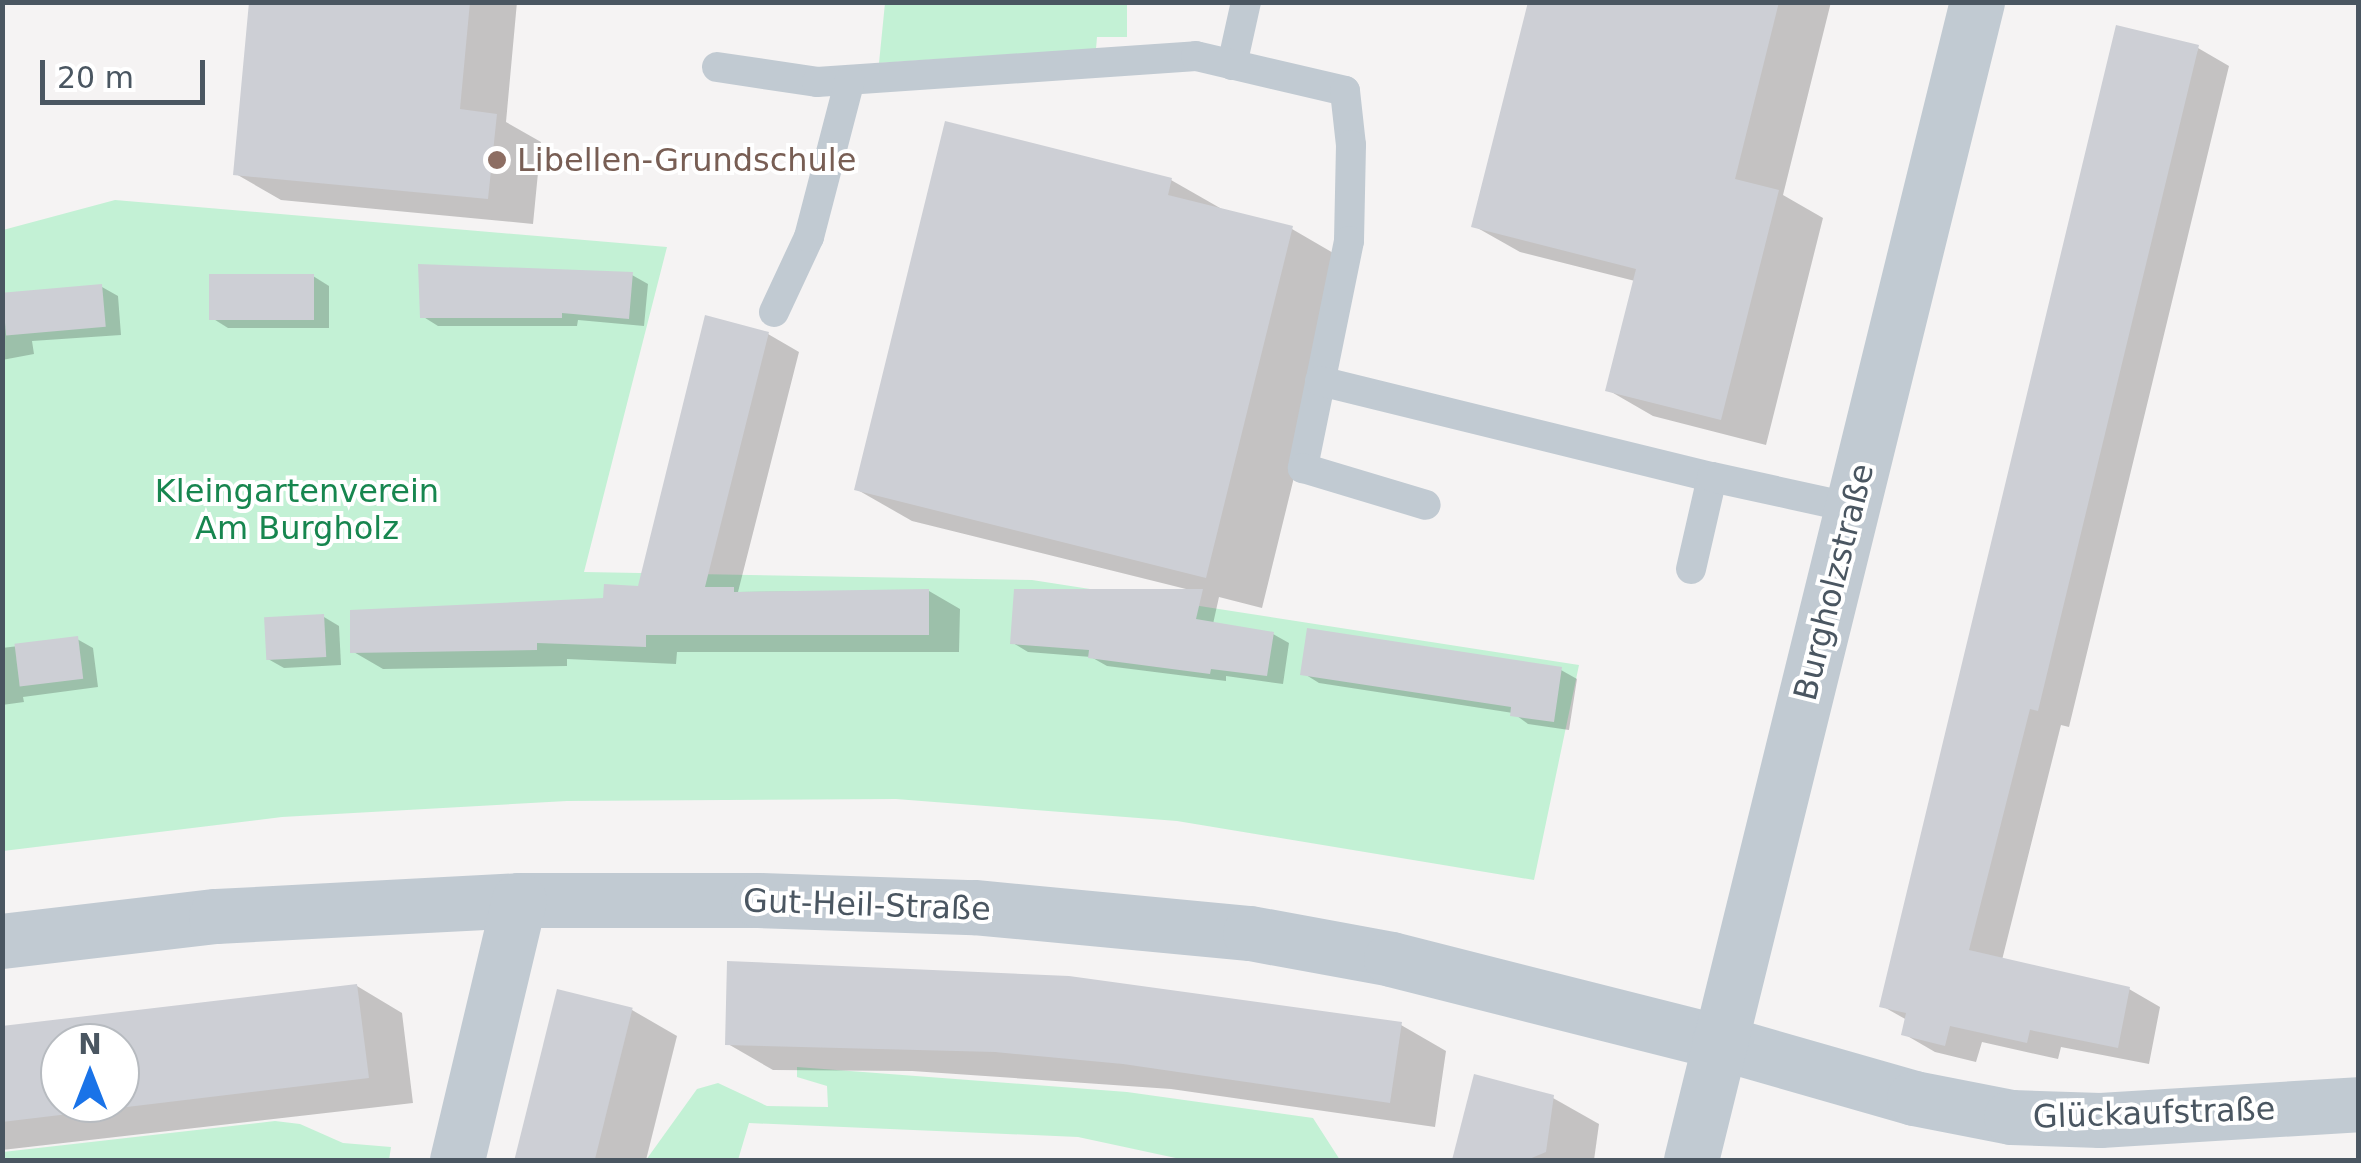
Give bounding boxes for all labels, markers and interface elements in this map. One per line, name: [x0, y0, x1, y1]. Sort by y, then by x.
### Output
scale bar: [45, 40, 210, 102]
text: 20 m: [57, 60, 134, 95]
place label: Libellen-Grundschule: [517, 141, 856, 179]
marker: Libellen-Grundschule: [486, 149, 508, 171]
street label: Burgholzstraße: [1786, 460, 1882, 704]
park label: Kleingartenverein Am Burgholz: [155, 473, 439, 548]
street label: Gut-Heil-Straße: [743, 881, 991, 929]
north arrow: [40, 1023, 140, 1123]
text: N: [78, 1028, 102, 1061]
street label: Glückaufstraße: [2032, 1090, 2276, 1136]

